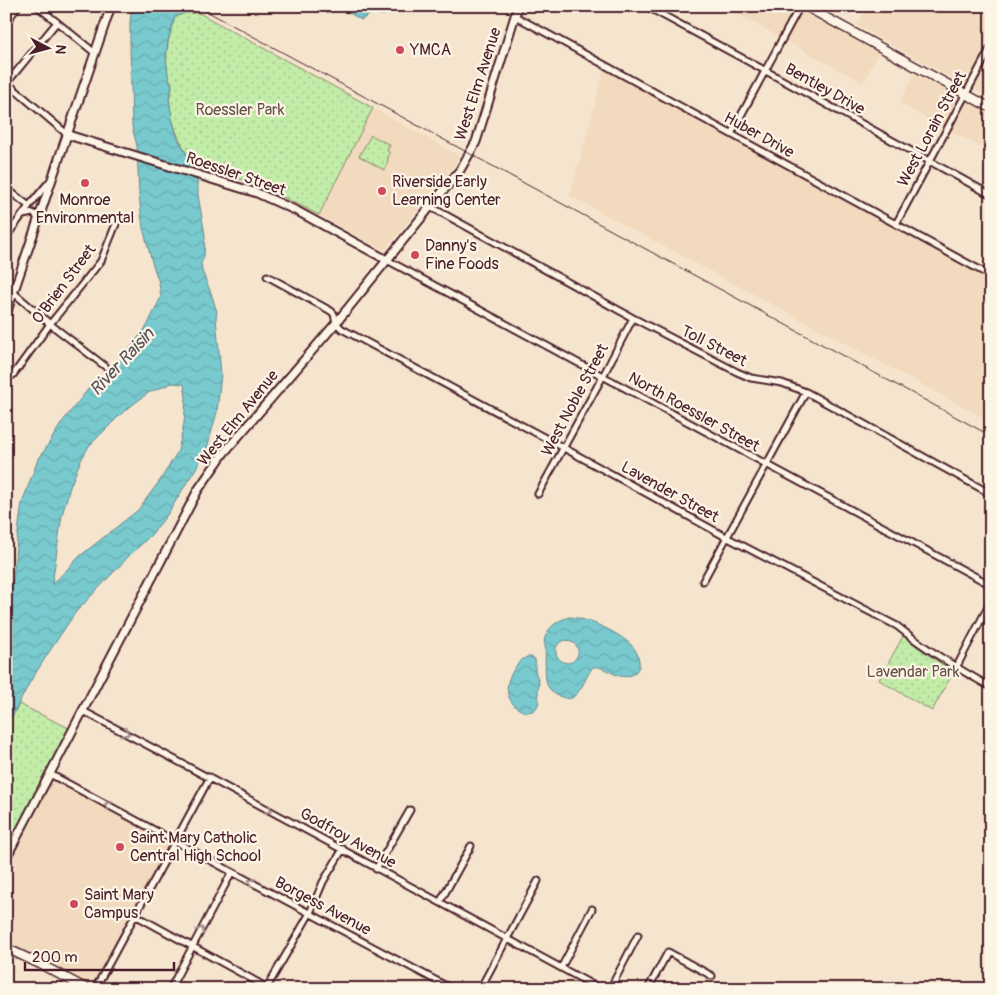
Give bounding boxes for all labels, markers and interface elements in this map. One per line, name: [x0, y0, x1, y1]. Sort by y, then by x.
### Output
north arrow: [22, 22, 72, 72]
street label: West Elm Avenue: [450, 25, 506, 143]
place label: YMCA: [409, 40, 451, 60]
text: N: [51, 44, 69, 55]
marker: YMCA: [394, 44, 406, 56]
street label: Bentley Drive: [782, 59, 868, 119]
street label: West Lorain Street: [893, 67, 971, 190]
park label: Roessler Park: [196, 100, 285, 120]
street label: Huber Drive: [720, 108, 798, 163]
street label: Roessler Street: [183, 148, 289, 201]
place label: Riverside Early Learning Center: [392, 172, 501, 210]
marker: Monroe Environmental: [79, 177, 91, 189]
marker: Riverside Early Learning Center: [376, 185, 388, 197]
place label: Monroe Environmental: [36, 190, 134, 228]
place label: Danny's Fine Foods: [425, 236, 499, 274]
street label: O'Brien Street: [28, 240, 101, 328]
marker: Danny's Fine Foods: [409, 249, 421, 261]
street label: Toll Street: [678, 321, 751, 371]
water label: River Raisin: [85, 323, 160, 401]
street label: West Noble Street: [537, 340, 613, 460]
street label: West Elm Avenue: [193, 366, 283, 470]
street label: North Roessler Street: [625, 368, 764, 457]
street label: Lavender Street: [618, 457, 723, 527]
park label: Lavendar Park: [867, 662, 960, 682]
one-way arrow: [121, 727, 130, 737]
one-way arrow: [104, 801, 113, 811]
street label: Godfroy Avenue: [296, 803, 400, 873]
one-way arrow: [264, 804, 273, 814]
place label: Saint Mary Catholic Central High School: [130, 828, 261, 866]
marker: Saint Mary Catholic Central High School: [114, 841, 126, 853]
street label: Borgess Avenue: [271, 872, 375, 940]
one-way arrow: [247, 878, 256, 888]
place label: Saint Mary Campus: [84, 885, 154, 923]
marker: Saint Mary Campus: [68, 898, 80, 910]
one-way arrow: [195, 927, 205, 936]
scale bar: [25, 940, 174, 972]
text: 200 m: [32, 948, 77, 967]

